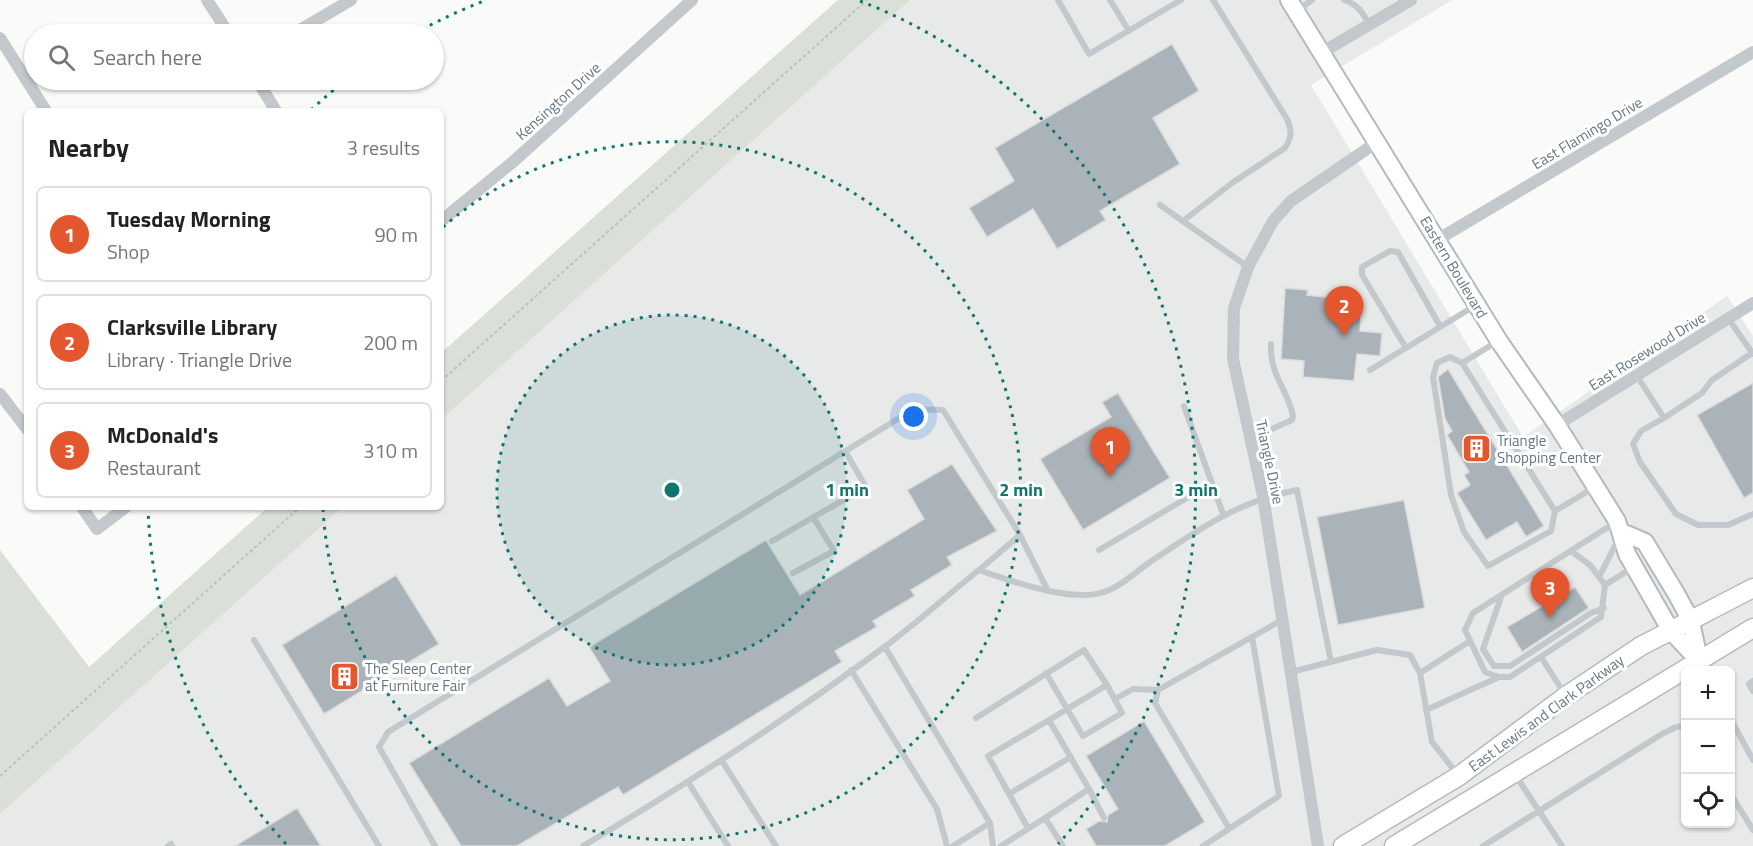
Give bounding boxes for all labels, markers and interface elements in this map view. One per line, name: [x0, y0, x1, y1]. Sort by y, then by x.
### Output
search box: [24, 24, 444, 90]
text: Search here: [93, 40, 202, 74]
icon: search: [45, 41, 78, 74]
street label: Kensington Drive: [510, 57, 606, 145]
street label: East Flamingo Drive: [1527, 91, 1647, 175]
text: Nearby: [48, 128, 129, 167]
text: 3 results: [347, 132, 420, 163]
text: Tuesday Morning: [107, 202, 271, 236]
street label: Eastern Boulevard: [1414, 211, 1494, 323]
text: 1: [64, 219, 75, 250]
text: 90 m: [374, 219, 418, 250]
text: Shop: [107, 236, 150, 267]
pin: 2: [1324, 286, 1364, 336]
street label: East Rosewood Drive: [1584, 306, 1710, 396]
text: Clarksville Library: [107, 310, 277, 344]
text: 2: [64, 327, 75, 358]
text: 200 m: [363, 327, 418, 358]
text: Library · Triangle Drive: [107, 344, 292, 375]
your location: [899, 402, 928, 431]
text: McDonald's: [107, 418, 218, 452]
street label: Triangle Drive: [1250, 418, 1290, 506]
pin: 1: [1090, 428, 1130, 477]
place label: Triangle Shopping Center: [1497, 429, 1601, 469]
building icon: Triangle Shopping Center: [1460, 433, 1492, 465]
text: 3: [64, 435, 75, 466]
text: 310 m: [363, 435, 418, 466]
text: Restaurant: [107, 452, 201, 483]
text: 1 min: [825, 476, 869, 503]
text: 2 min: [999, 476, 1043, 503]
text: 3 min: [1174, 476, 1218, 503]
centre of rings: [662, 480, 682, 500]
pin: 3: [1530, 568, 1570, 618]
street label: East Lewis and Clark Parkway: [1463, 649, 1629, 777]
place label: The Sleep Center at Furniture Fair: [365, 657, 471, 697]
building icon: The Sleep Center at Furniture Fair: [328, 661, 360, 693]
map controls: [1681, 666, 1735, 828]
button: +: [1681, 666, 1735, 720]
button: −: [1681, 720, 1735, 774]
button: locate: [1681, 774, 1735, 828]

